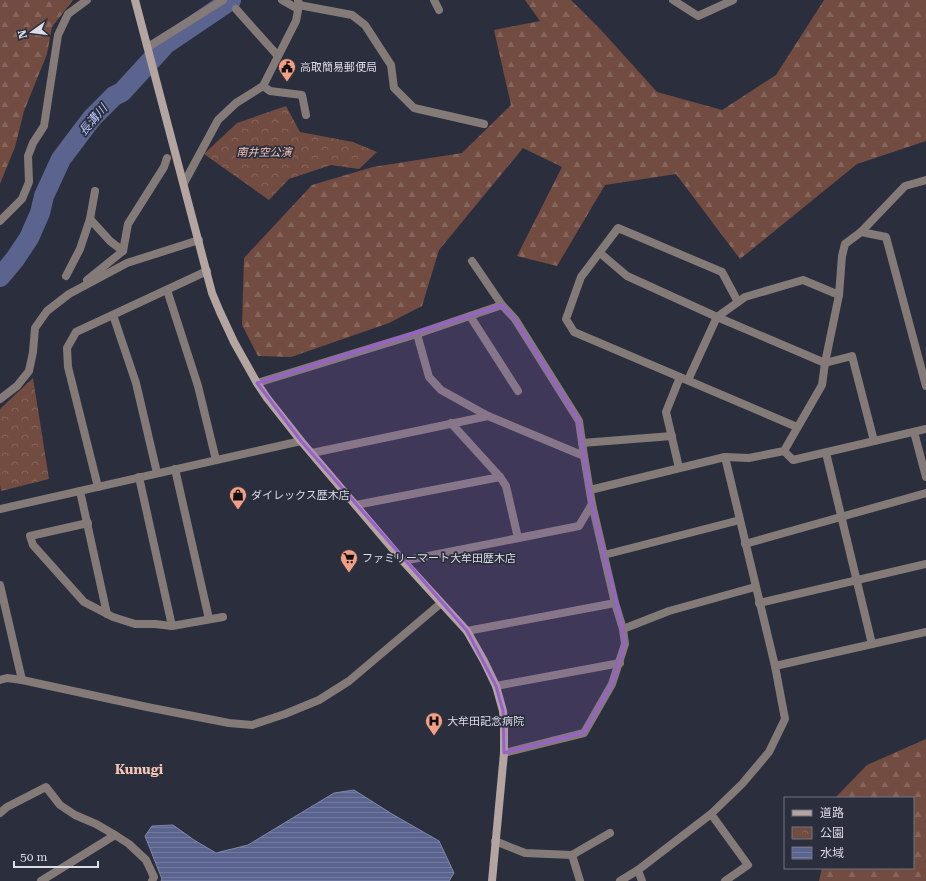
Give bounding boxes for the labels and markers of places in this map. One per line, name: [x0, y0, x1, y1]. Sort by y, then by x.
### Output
public building icon: 高取簡易郵便局: [277, 57, 297, 82]
place label: 高取簡易郵便局: [300, 61, 377, 74]
shop icon: ダイレックス歴木店: [228, 485, 248, 510]
place label: ダイレックス歴木店: [251, 489, 350, 502]
supermarket icon: ファミリーマート大牟田歴木店: [339, 548, 359, 573]
place label: ファミリーマート大牟田歴木店: [362, 552, 516, 565]
hospital icon: 大牟田記念病院: [424, 711, 444, 736]
place label: 大牟田記念病院: [447, 715, 524, 728]

